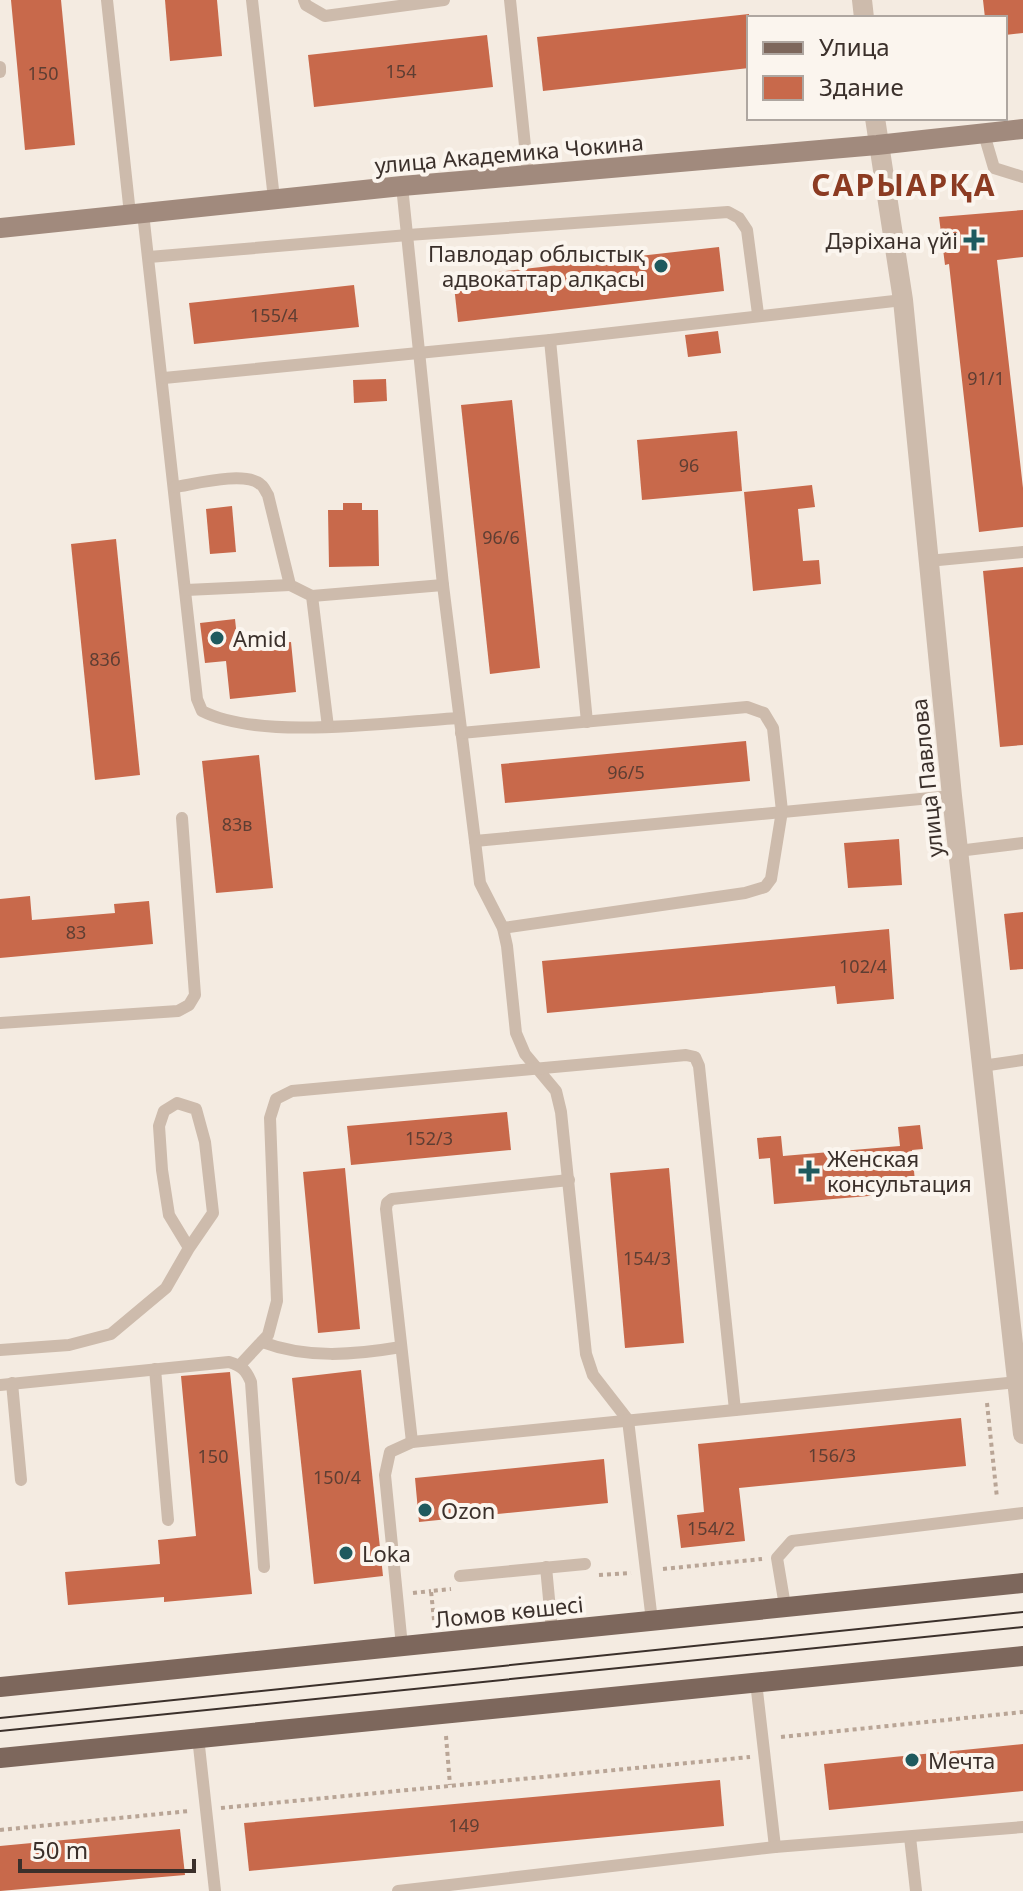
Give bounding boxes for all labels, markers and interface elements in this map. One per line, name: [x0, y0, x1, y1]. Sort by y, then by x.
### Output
legend: [747, 16, 1007, 120]
text: Улица: [819, 30, 890, 63]
house number: 154: [386, 59, 416, 83]
house number: 150: [28, 61, 58, 85]
text: Здание: [819, 70, 904, 103]
street label: улица Академика Чокина: [373, 126, 645, 180]
district label: САРЫАРҚА: [811, 164, 997, 205]
place label: Дәріхана үйі: [825, 225, 958, 255]
marker: Дәріхана үйі: [965, 231, 983, 249]
place label: Павлодар облыстық адвокаттар алқасы: [428, 238, 645, 293]
marker: Павлодар облыстық адвокаттар алқасы: [652, 257, 670, 275]
house number: 155/4: [250, 303, 298, 327]
house number: 91/1: [967, 366, 1005, 390]
house number: 96: [679, 453, 699, 477]
house number: 96/6: [482, 525, 520, 549]
place label: Amid: [233, 623, 287, 653]
marker: Amid: [208, 629, 226, 647]
house number: 83б: [89, 647, 121, 671]
street label: улица Павлова: [903, 697, 949, 859]
house number: 96/5: [607, 760, 645, 784]
house number: 83в: [222, 812, 252, 836]
house number: 83: [66, 920, 86, 944]
house number: 102/4: [839, 954, 887, 978]
house number: 152/3: [405, 1126, 453, 1150]
place label: Женская консультация: [827, 1143, 972, 1198]
marker: Женская консультация: [798, 1160, 820, 1182]
house number: 154/3: [623, 1246, 671, 1270]
house number: 156/3: [808, 1443, 856, 1467]
house number: 150: [198, 1444, 228, 1468]
house number: 150/4: [313, 1465, 361, 1489]
place label: Ozon: [441, 1495, 495, 1525]
marker: Ozon: [416, 1501, 434, 1519]
house number: 154/2: [687, 1516, 735, 1540]
place label: Loka: [362, 1538, 411, 1568]
marker: Loka: [337, 1544, 355, 1562]
street label: Ломов көшесі: [433, 1588, 585, 1634]
place label: Мечта: [928, 1745, 995, 1775]
marker: Мечта: [903, 1751, 921, 1769]
house number: 149: [449, 1813, 479, 1837]
scale bar: [20, 1823, 194, 1873]
text: 50 m: [32, 1833, 88, 1866]

